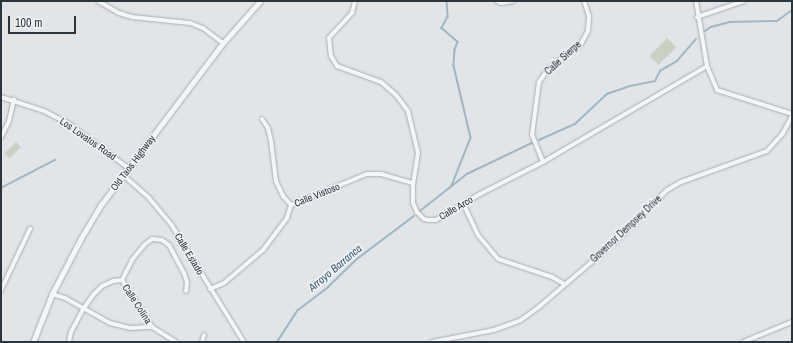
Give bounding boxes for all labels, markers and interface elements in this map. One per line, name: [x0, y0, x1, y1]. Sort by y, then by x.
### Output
scale bar: [10, 8, 78, 34]
text: 100 m: [15, 15, 42, 31]
street label: Calle Sierpe: [542, 38, 584, 78]
street label: Los Lovatos Road: [57, 115, 119, 163]
street label: Old Taos Highway: [108, 133, 158, 193]
street label: Calle Vistoso: [292, 180, 342, 210]
street label: Calle Arco: [437, 193, 475, 223]
street label: Governor Dempsey Drive: [588, 193, 664, 265]
street label: Calle Estado: [172, 231, 206, 277]
water label: Arroyo Barranca: [306, 242, 364, 294]
street label: Calle Colina: [120, 282, 154, 326]

